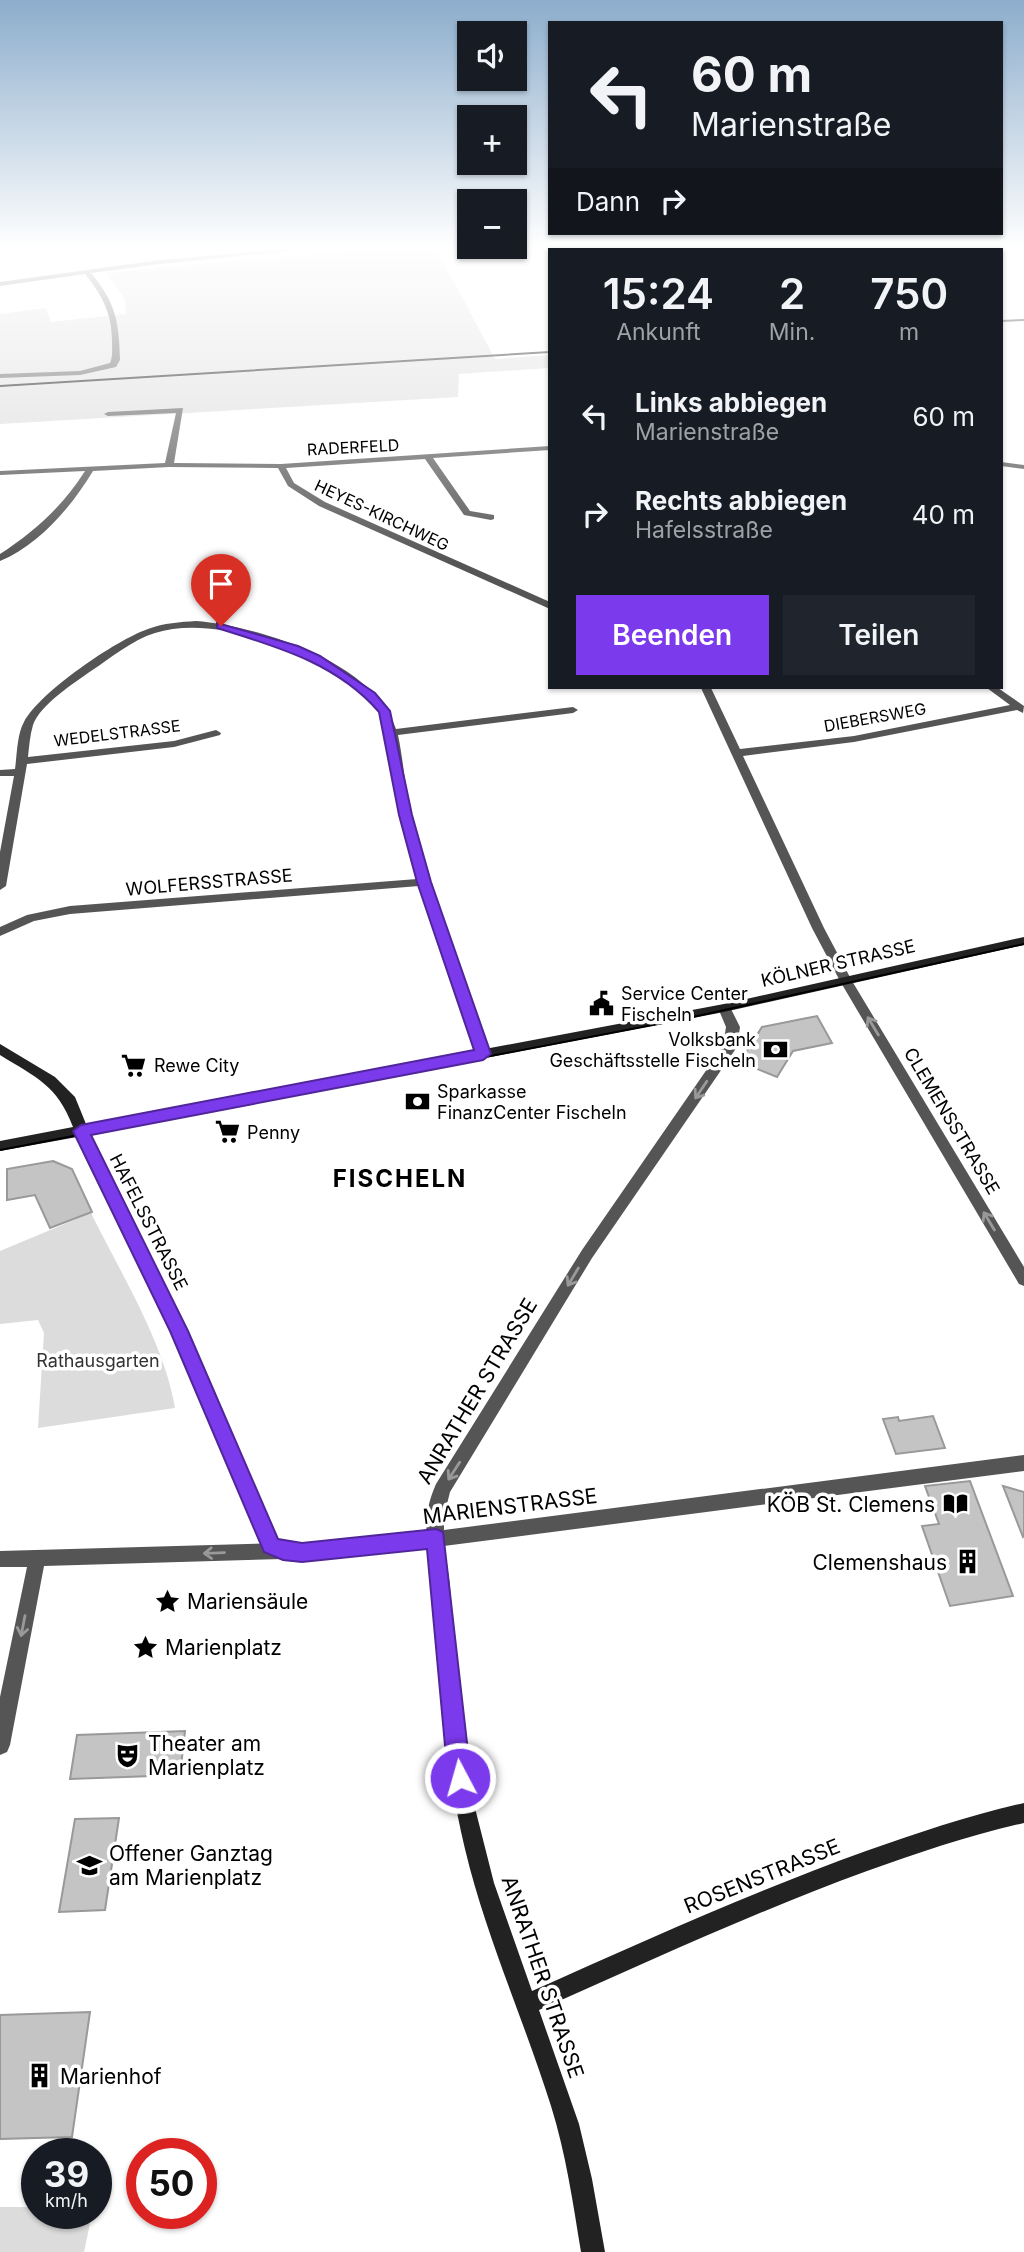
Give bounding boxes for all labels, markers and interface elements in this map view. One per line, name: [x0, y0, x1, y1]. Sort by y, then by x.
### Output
map controls: [457, 21, 527, 259]
button: sound: [457, 21, 527, 91]
text: 60 m: [691, 45, 812, 104]
icon: left: [576, 49, 667, 140]
button: +: [457, 105, 527, 175]
text: Marienstraße: [691, 105, 891, 144]
icon: right: [654, 182, 692, 220]
text: Dann: [576, 186, 640, 217]
button: −: [457, 189, 527, 259]
text: 15:24: [603, 268, 714, 319]
text: 2: [779, 268, 805, 319]
text: 750: [870, 268, 948, 319]
text: Ankunft: [616, 318, 701, 346]
text: Min.: [769, 318, 815, 346]
text: m: [899, 318, 919, 346]
text: Links abbiegen: [635, 387, 827, 418]
icon: left: [576, 397, 614, 435]
text: 60 m: [912, 401, 975, 432]
text: Marienstraße: [635, 418, 779, 446]
street label: RADERFELD: [306, 435, 400, 459]
street label: HEYES-KIRCHWEG: [312, 475, 452, 555]
text: Rechts abbiegen: [635, 485, 847, 516]
icon: right: [576, 495, 614, 533]
text: 40 m: [912, 499, 975, 530]
text: Hafelsstraße: [635, 516, 773, 544]
pin: [191, 554, 251, 626]
icon: arrive: [202, 565, 240, 603]
button: Beenden: [576, 595, 769, 675]
button: Teilen: [783, 595, 975, 675]
street label: DIEBERSWEG: [822, 698, 928, 736]
street label: WEDELSTRASSE: [52, 715, 182, 751]
street label: WOLFERSSTRASSE: [125, 864, 293, 900]
street label: KÖLNER STRASSE: [759, 934, 917, 991]
place label: Service Center Fischeln: [621, 983, 748, 1025]
public building icon: Service Center Fischeln: [587, 989, 615, 1017]
one-way arrow: [865, 1016, 879, 1036]
place label: Volksbank Geschäftsstelle Fischeln: [549, 1029, 756, 1071]
bank icon: Volksbank Geschäftsstelle Fischeln: [762, 1035, 790, 1063]
street label: CLEMENSSTRASSE: [900, 1044, 1004, 1198]
supermarket icon: Rewe City: [120, 1051, 148, 1079]
place label: Rewe City: [154, 1055, 239, 1076]
one-way arrow: [694, 1079, 708, 1099]
place label: Sparkasse FinanzCenter Fischeln: [437, 1081, 627, 1123]
bank icon: Sparkasse FinanzCenter Fischeln: [403, 1087, 431, 1115]
supermarket icon: Penny: [213, 1118, 241, 1146]
place label: Penny: [247, 1122, 300, 1143]
street label: HAFELSSTRASSE: [106, 1150, 192, 1294]
district label: FISCHELN: [333, 1164, 467, 1193]
one-way arrow: [982, 1212, 996, 1232]
one-way arrow: [566, 1267, 580, 1287]
street label: ANRATHER STRASSE: [412, 1294, 542, 1488]
park label: Rathausgarten: [36, 1350, 160, 1371]
one-way arrow: [447, 1461, 461, 1481]
street label: MARIENSTRASSE: [421, 1483, 599, 1529]
library icon: KÖB St. Clemens: [941, 1490, 969, 1518]
place label: KÖB St. Clemens: [767, 1492, 935, 1517]
one-way arrow: [203, 1546, 226, 1559]
building icon: Clemenshaus: [953, 1548, 981, 1576]
place label: Clemenshaus: [812, 1550, 947, 1575]
place icon: Mariensäule: [153, 1587, 181, 1615]
place label: Mariensäule: [187, 1589, 308, 1614]
one-way arrow: [16, 1614, 30, 1636]
place icon: Marienplatz: [131, 1633, 159, 1661]
place label: Marienplatz: [165, 1635, 282, 1660]
place label: Theater am Marienplatz: [148, 1731, 265, 1780]
theatre icon: Theater am Marienplatz: [114, 1741, 142, 1769]
position arrow: [423, 1741, 497, 1815]
street label: ROSENSTRASSE: [680, 1833, 844, 1919]
place label: Offener Ganztag am Marienplatz: [109, 1841, 273, 1890]
school or university icon: Offener Ganztag am Marienplatz: [75, 1851, 103, 1879]
street label: ANRATHER STRASSE: [497, 1873, 589, 2081]
building icon: Marienhof: [26, 2062, 54, 2090]
place label: Marienhof: [60, 2064, 162, 2089]
speed limit sign: 50: [126, 2138, 217, 2229]
text: 39: [44, 2153, 89, 2195]
text: km/h: [45, 2190, 88, 2211]

